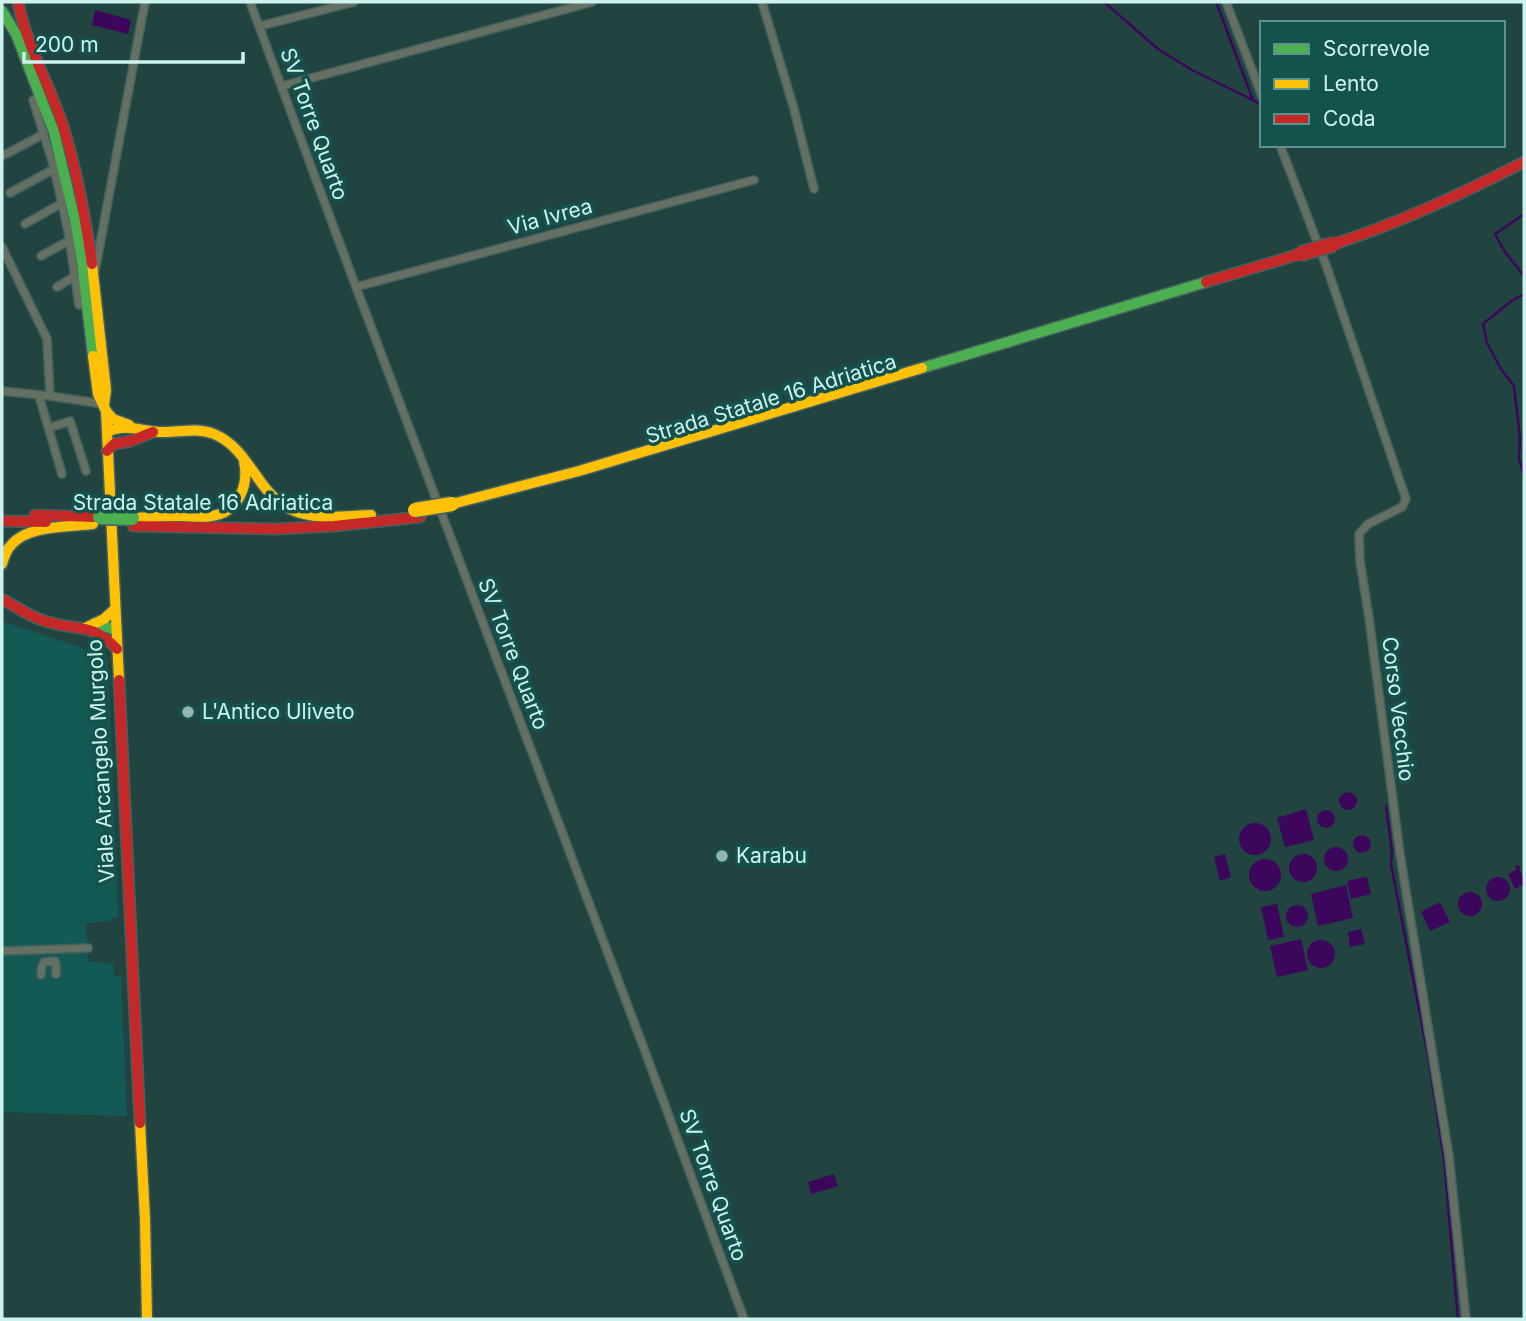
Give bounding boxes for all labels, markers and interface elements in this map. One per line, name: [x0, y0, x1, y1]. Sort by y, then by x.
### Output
scale bar: [24, 21, 243, 65]
legend: [1260, 21, 1505, 147]
text: 200 m: [35, 32, 99, 57]
text: Scorrevole: [1323, 36, 1430, 61]
street label: SV Torre Quarto: [275, 44, 354, 203]
text: Lento: [1323, 71, 1379, 96]
text: Coda: [1323, 106, 1376, 131]
street label: Via Ivrea: [505, 193, 595, 240]
street label: Strada Statale 16 Adriatica: [643, 348, 899, 449]
street label: Strada Statale 16 Adriatica: [73, 490, 333, 515]
street label: SV Torre Quarto: [473, 575, 554, 733]
street label: Corso Vecchio: [1377, 635, 1420, 783]
street label: Viale Arcangelo Murgolo: [82, 639, 119, 883]
place label: L'Antico Uliveto: [202, 699, 355, 724]
marker: L'Antico Uliveto: [180, 704, 196, 720]
place label: Karabu: [736, 843, 807, 868]
marker: Karabu: [714, 848, 730, 864]
street label: SV Torre Quarto: [674, 1105, 753, 1264]

